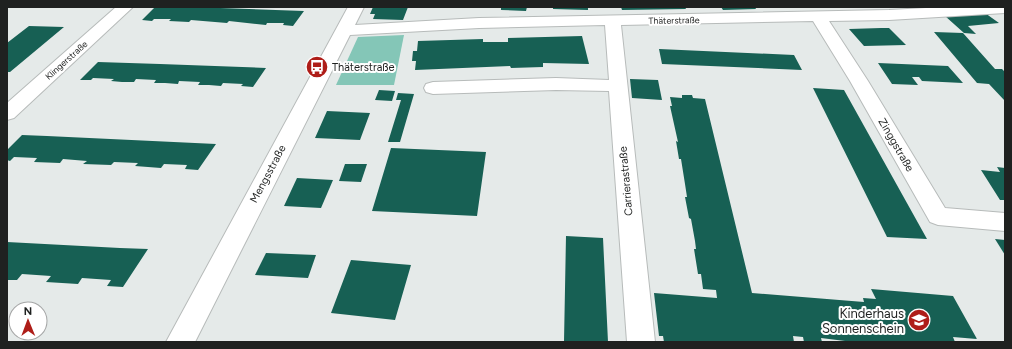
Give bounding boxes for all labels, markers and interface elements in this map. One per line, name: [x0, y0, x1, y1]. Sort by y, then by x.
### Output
street label: Thäterstraße: [648, 14, 700, 26]
street label: Klingerstraße: [43, 38, 89, 82]
bus stop icon: Thäterstraße: [304, 54, 330, 80]
place label: Thäterstraße: [332, 61, 395, 74]
street label: Zinggstraße: [875, 116, 917, 174]
street label: Mengsstraße: [247, 143, 289, 205]
street label: Carrierastraße: [616, 146, 636, 216]
north arrow: [8, 301, 48, 341]
text: N: [23, 305, 32, 318]
place label: Kinderhaus Sonnenschein: [822, 306, 904, 336]
school or university icon: Kinderhaus Sonnenschein: [906, 307, 932, 333]

